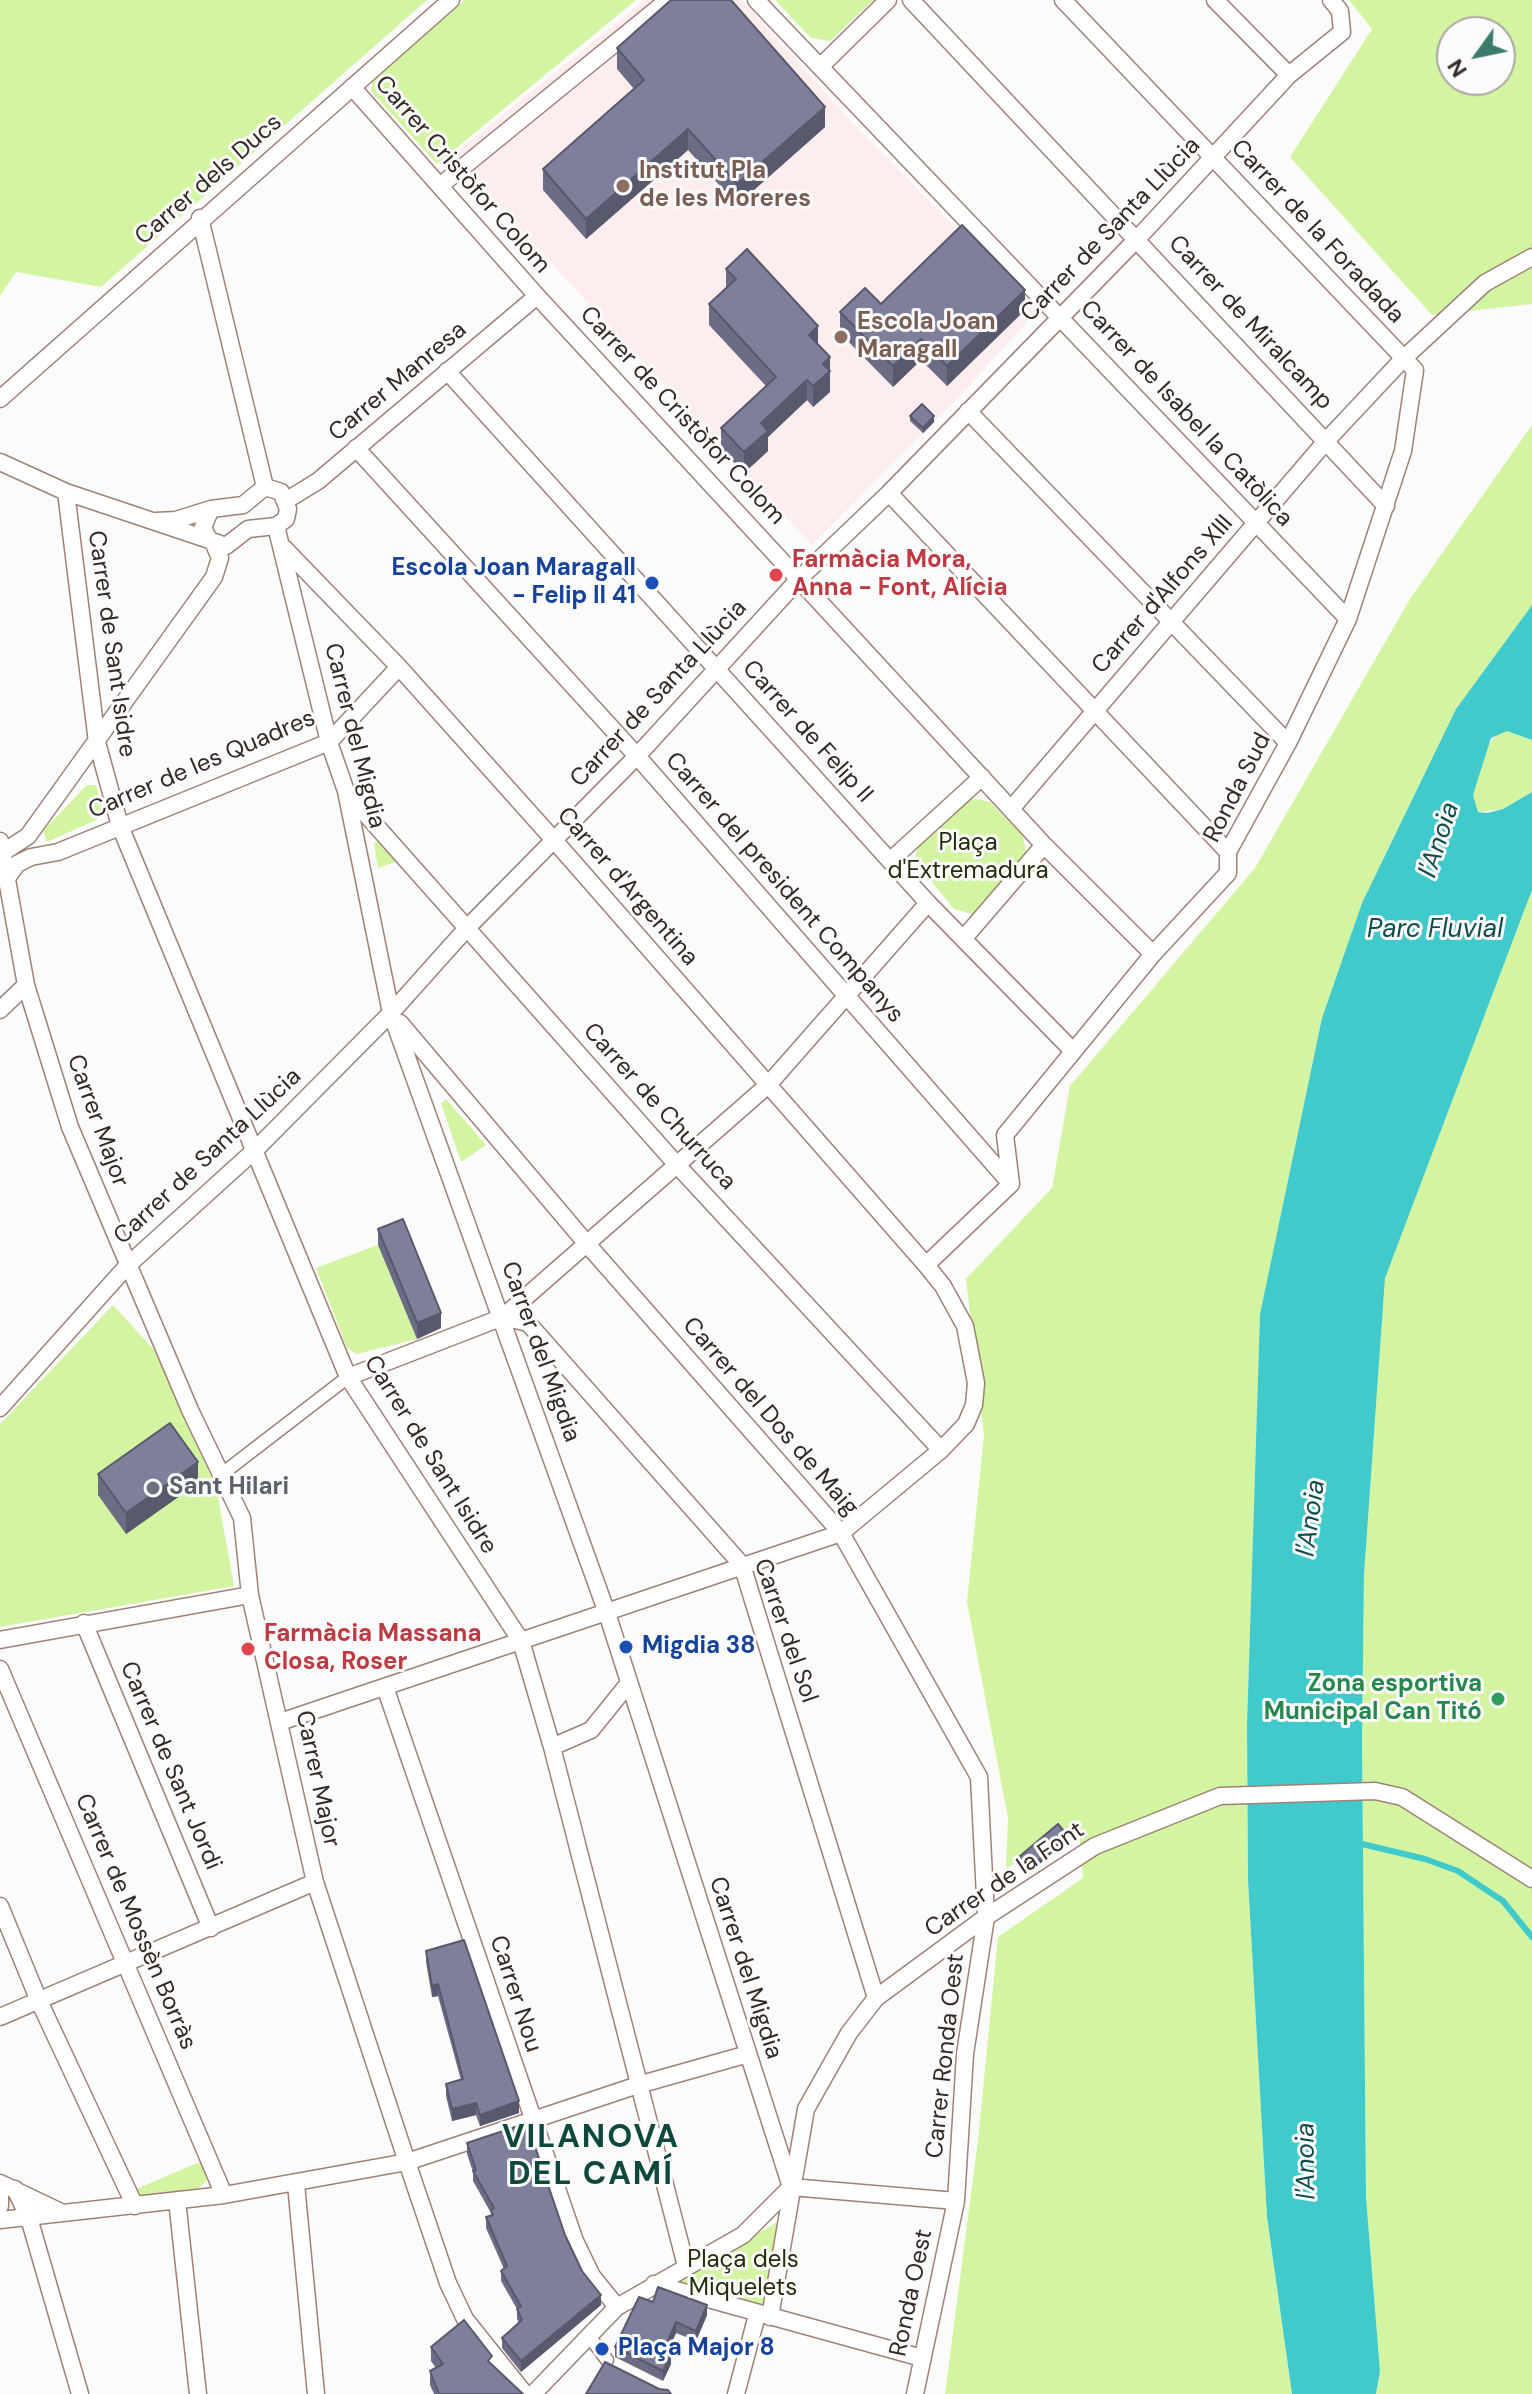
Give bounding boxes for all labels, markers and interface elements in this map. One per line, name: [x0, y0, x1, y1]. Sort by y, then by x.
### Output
north arrow: [1436, 16, 1516, 96]
text: N: [1441, 54, 1474, 83]
street label: Carrer Cristòfor Colom: [368, 70, 556, 280]
street label: Carrer dels Ducs: [130, 108, 288, 252]
street label: Carrer de Santa Llùcia: [1015, 132, 1207, 328]
street label: Carrer de la Foradada: [1224, 134, 1410, 330]
place label: Institut Pla de les Moreres: [639, 158, 811, 214]
marker: Institut Pla de les Moreres: [614, 177, 632, 195]
street label: Carrer de Miralcamp: [1162, 230, 1338, 416]
street label: Carrer de Isabel la Catòlica: [1074, 295, 1298, 533]
street label: Carrer de Cristòfor Colom: [573, 301, 791, 531]
place label: Escola Joan Maragall: [857, 309, 996, 365]
street label: Carrer Manresa: [323, 316, 473, 448]
marker: Escola Joan Maragall: [832, 328, 850, 346]
street label: Carrer d'Alfons XIII: [1086, 510, 1240, 680]
street label: Carrer de Sant Isidre: [81, 529, 141, 759]
place label: Farmàcia Mora, Anna - Font, Alícia: [792, 547, 1007, 603]
place label: Escola Joan Maragall - Felip II 41: [391, 555, 636, 611]
marker: Farmàcia Mora, Anna - Font, Alícia: [767, 566, 785, 584]
marker: Escola Joan Maragall - Felip II 41: [643, 574, 661, 592]
street label: Carrer de Santa Llùcia: [565, 594, 753, 794]
street label: Carrer del Migdia: [317, 641, 391, 831]
street label: Carrer de Felip II: [736, 655, 878, 809]
street label: Carrer de les Quadres: [84, 704, 320, 826]
street label: Ronda Sud: [1198, 729, 1278, 847]
street label: Carrer del president Companys: [659, 747, 909, 1029]
water label: l'Anoia: [1413, 798, 1467, 882]
street label: Carrer d'Argentina: [550, 802, 704, 972]
park label: Plaça d'Extremadura: [888, 830, 1048, 886]
water label: Parc Fluvial: [1367, 914, 1503, 946]
street label: Carrer de Churruca: [577, 1018, 741, 1196]
street label: Carrer Major: [60, 1051, 134, 1191]
street label: Carrer de Santa Llùcia: [108, 1063, 308, 1251]
street label: Carrer del Migdia: [494, 1258, 586, 1446]
street label: Carrer del Dos de Maig: [676, 1312, 864, 1522]
street label: Carrer de Sant Isidre: [357, 1350, 503, 1560]
place label: Sant Hilari: [169, 1474, 289, 1502]
water label: l'Anoia: [1291, 1478, 1333, 1558]
marker: Sant Hilari: [144, 1479, 162, 1497]
street label: Carrer del Sol: [747, 1555, 823, 1707]
place label: Farmàcia Massana Closa, Roser: [264, 1621, 481, 1677]
place label: Migdia 38: [642, 1633, 755, 1661]
marker: Migdia 38: [617, 1638, 635, 1656]
marker: Farmàcia Massana Closa, Roser: [239, 1640, 257, 1658]
street label: Carrer de Sant Jordi: [113, 1657, 227, 1875]
place label: Zona esportiva Municipal Can Titó: [1264, 1671, 1482, 1727]
marker: Zona esportiva Municipal Can Titó: [1489, 1690, 1507, 1708]
street label: Carrer Major: [289, 1708, 345, 1850]
street label: Carrer de Mossèn Borràs: [68, 1790, 202, 2054]
street label: Carrer de la Font: [920, 1816, 1090, 1944]
street label: Carrer del Migdia: [702, 1873, 788, 2063]
street label: Carrer Nou: [483, 1932, 547, 2056]
street label: Carrer Ronda Oest: [921, 1952, 971, 2160]
district label: VILANOVA DEL CAMÍ: [502, 2120, 680, 2195]
water label: l'Anoia: [1291, 2122, 1323, 2200]
street label: Ronda Oest: [884, 2227, 940, 2359]
park label: Plaça dels Miquelets: [687, 2247, 799, 2303]
place label: Plaça Major 8: [618, 2335, 775, 2363]
marker: Plaça Major 8: [593, 2340, 611, 2358]

